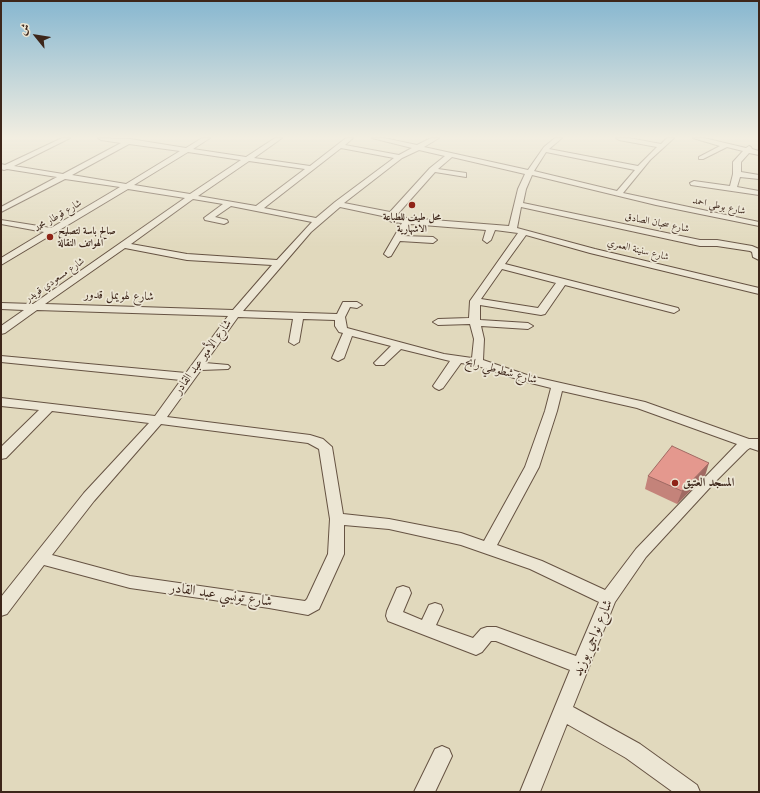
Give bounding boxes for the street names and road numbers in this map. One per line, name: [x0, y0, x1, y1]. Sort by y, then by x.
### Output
street label: شارع بوطي احمد: [691, 195, 747, 217]
street label: شارع قوطار محمد: [32, 197, 84, 235]
street label: شارع سحبان الصادق: [624, 211, 690, 235]
street label: شارع سنينة العمري: [606, 237, 670, 263]
street label: شارع مسعودي قويدر: [23, 255, 87, 305]
street label: شارع لهويمل قدور: [84, 288, 154, 304]
street label: شارع الأمير عبد القادر: [171, 317, 235, 397]
street label: شارع شطوطي رابح: [463, 354, 539, 388]
street label: شارع تونسي عبد القادر: [169, 579, 273, 611]
street label: شارع نواجي بوزيد: [569, 597, 617, 679]

